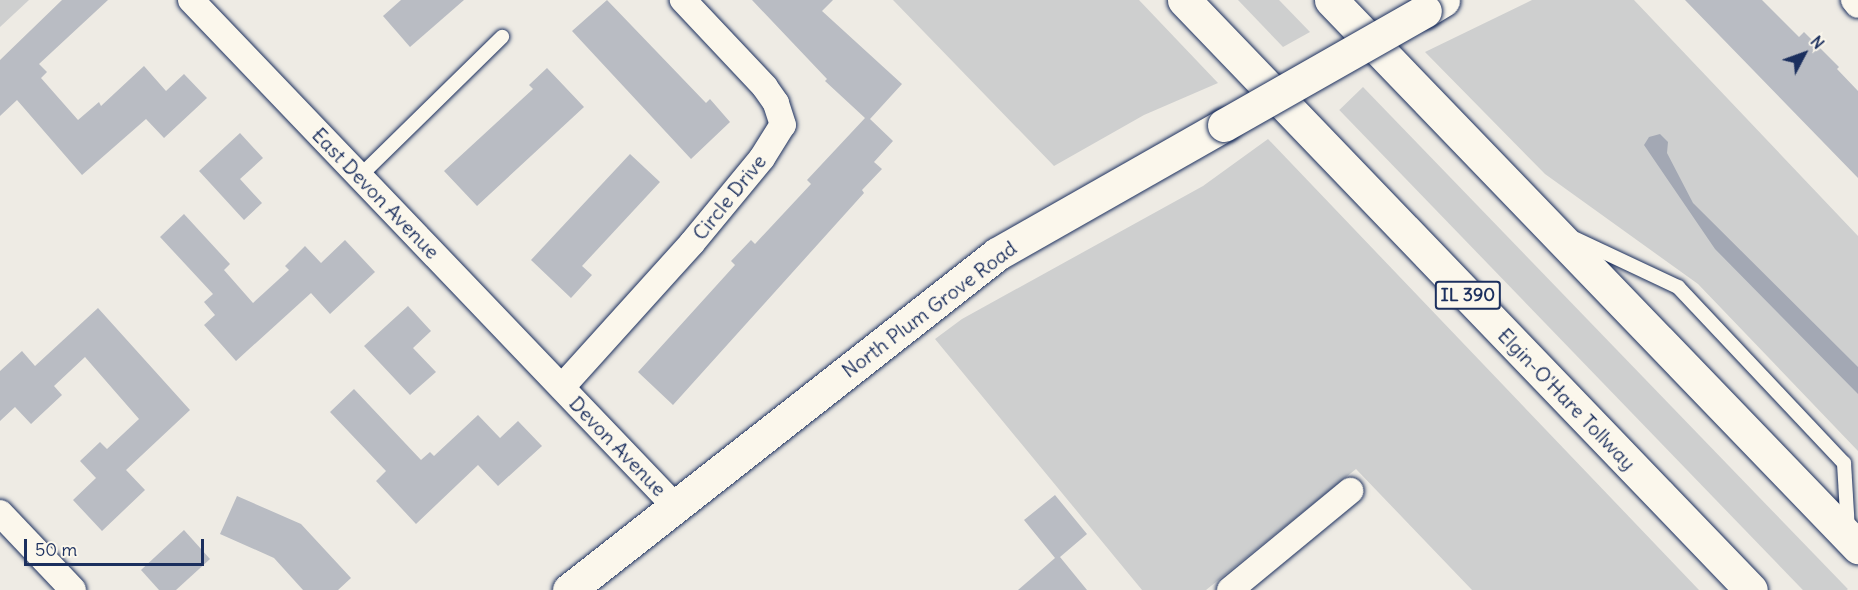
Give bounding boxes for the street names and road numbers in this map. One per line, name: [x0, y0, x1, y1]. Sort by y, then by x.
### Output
street label: East Devon Avenue: [307, 123, 445, 263]
street label: Circle Drive: [687, 149, 771, 245]
street label: North Plum Grove Road: [837, 236, 1021, 382]
road number: IL 390: [1434, 280, 1502, 310]
street label: Elgin-O'Hare Tollway: [1493, 323, 1641, 475]
street label: Devon Avenue: [564, 391, 672, 501]

